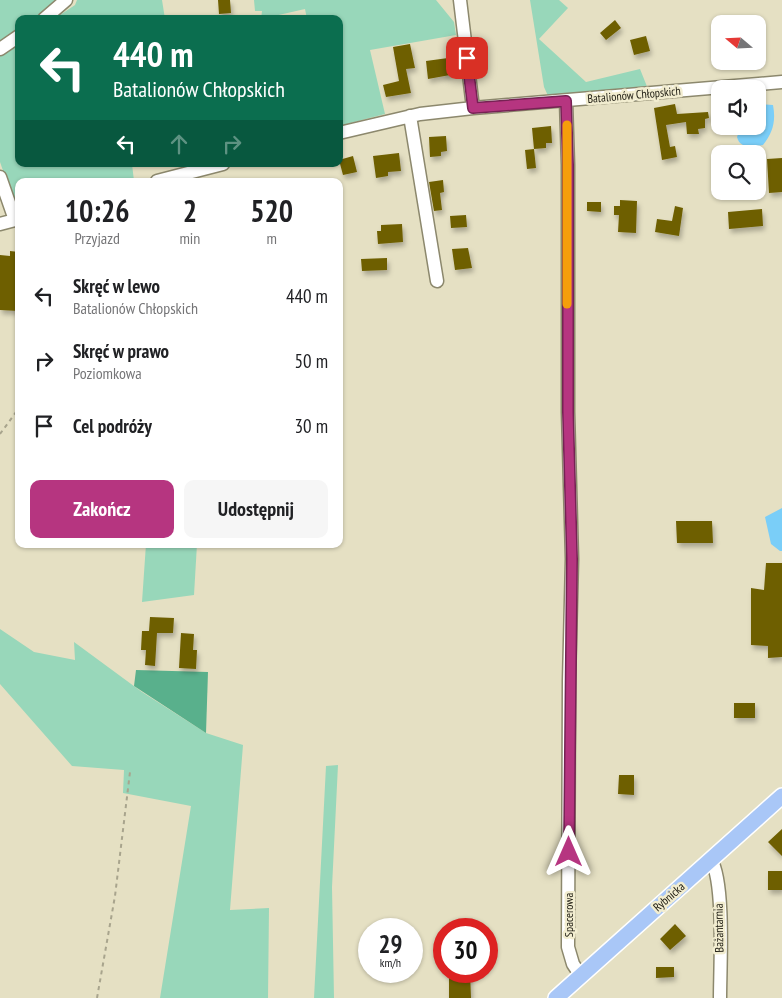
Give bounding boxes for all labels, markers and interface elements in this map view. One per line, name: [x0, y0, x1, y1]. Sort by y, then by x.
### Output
north arrow: [711, 15, 766, 70]
map controls: [711, 15, 766, 200]
text: 440 m: [113, 31, 194, 77]
icon: left: [30, 35, 95, 100]
pin: [446, 37, 488, 79]
icon: arrive: [453, 44, 481, 72]
text: Batalionów Chłopskich: [113, 75, 285, 103]
button: sound: [711, 80, 766, 135]
street label: Batalionów Chłopskich: [587, 83, 681, 106]
icon: left: [112, 130, 140, 158]
icon: ahead: [165, 130, 193, 158]
icon: right: [218, 130, 246, 158]
button: search: [711, 145, 766, 200]
text: 10:26: [65, 191, 130, 230]
text: 2: [183, 191, 197, 230]
text: 520: [250, 191, 293, 230]
text: Przyjazd: [75, 228, 120, 248]
text: min: [179, 228, 200, 248]
text: m: [266, 228, 277, 248]
text: Skręć w lewo: [73, 274, 160, 298]
icon: left: [30, 282, 58, 310]
text: 440 m: [286, 284, 328, 308]
text: Batalionów Chłopskich: [73, 298, 198, 318]
text: Skręć w prawo: [73, 339, 169, 363]
icon: right: [30, 347, 58, 375]
text: 50 m: [295, 349, 328, 373]
text: Poziomkowa: [73, 363, 142, 383]
icon: arrive: [30, 412, 58, 440]
text: Cel podróży: [73, 414, 152, 438]
text: 30 m: [295, 414, 328, 438]
button: Zakończ: [30, 480, 174, 538]
button: Udostępnij: [184, 480, 328, 538]
position arrow: [542, 825, 594, 877]
street label: Rybnicka: [650, 879, 688, 914]
street label: Spacerowa: [561, 893, 576, 937]
street label: Bażantarnia: [711, 903, 726, 953]
speed limit sign: 30: [433, 918, 498, 983]
text: 29: [379, 928, 402, 960]
text: km/h: [380, 955, 401, 970]

